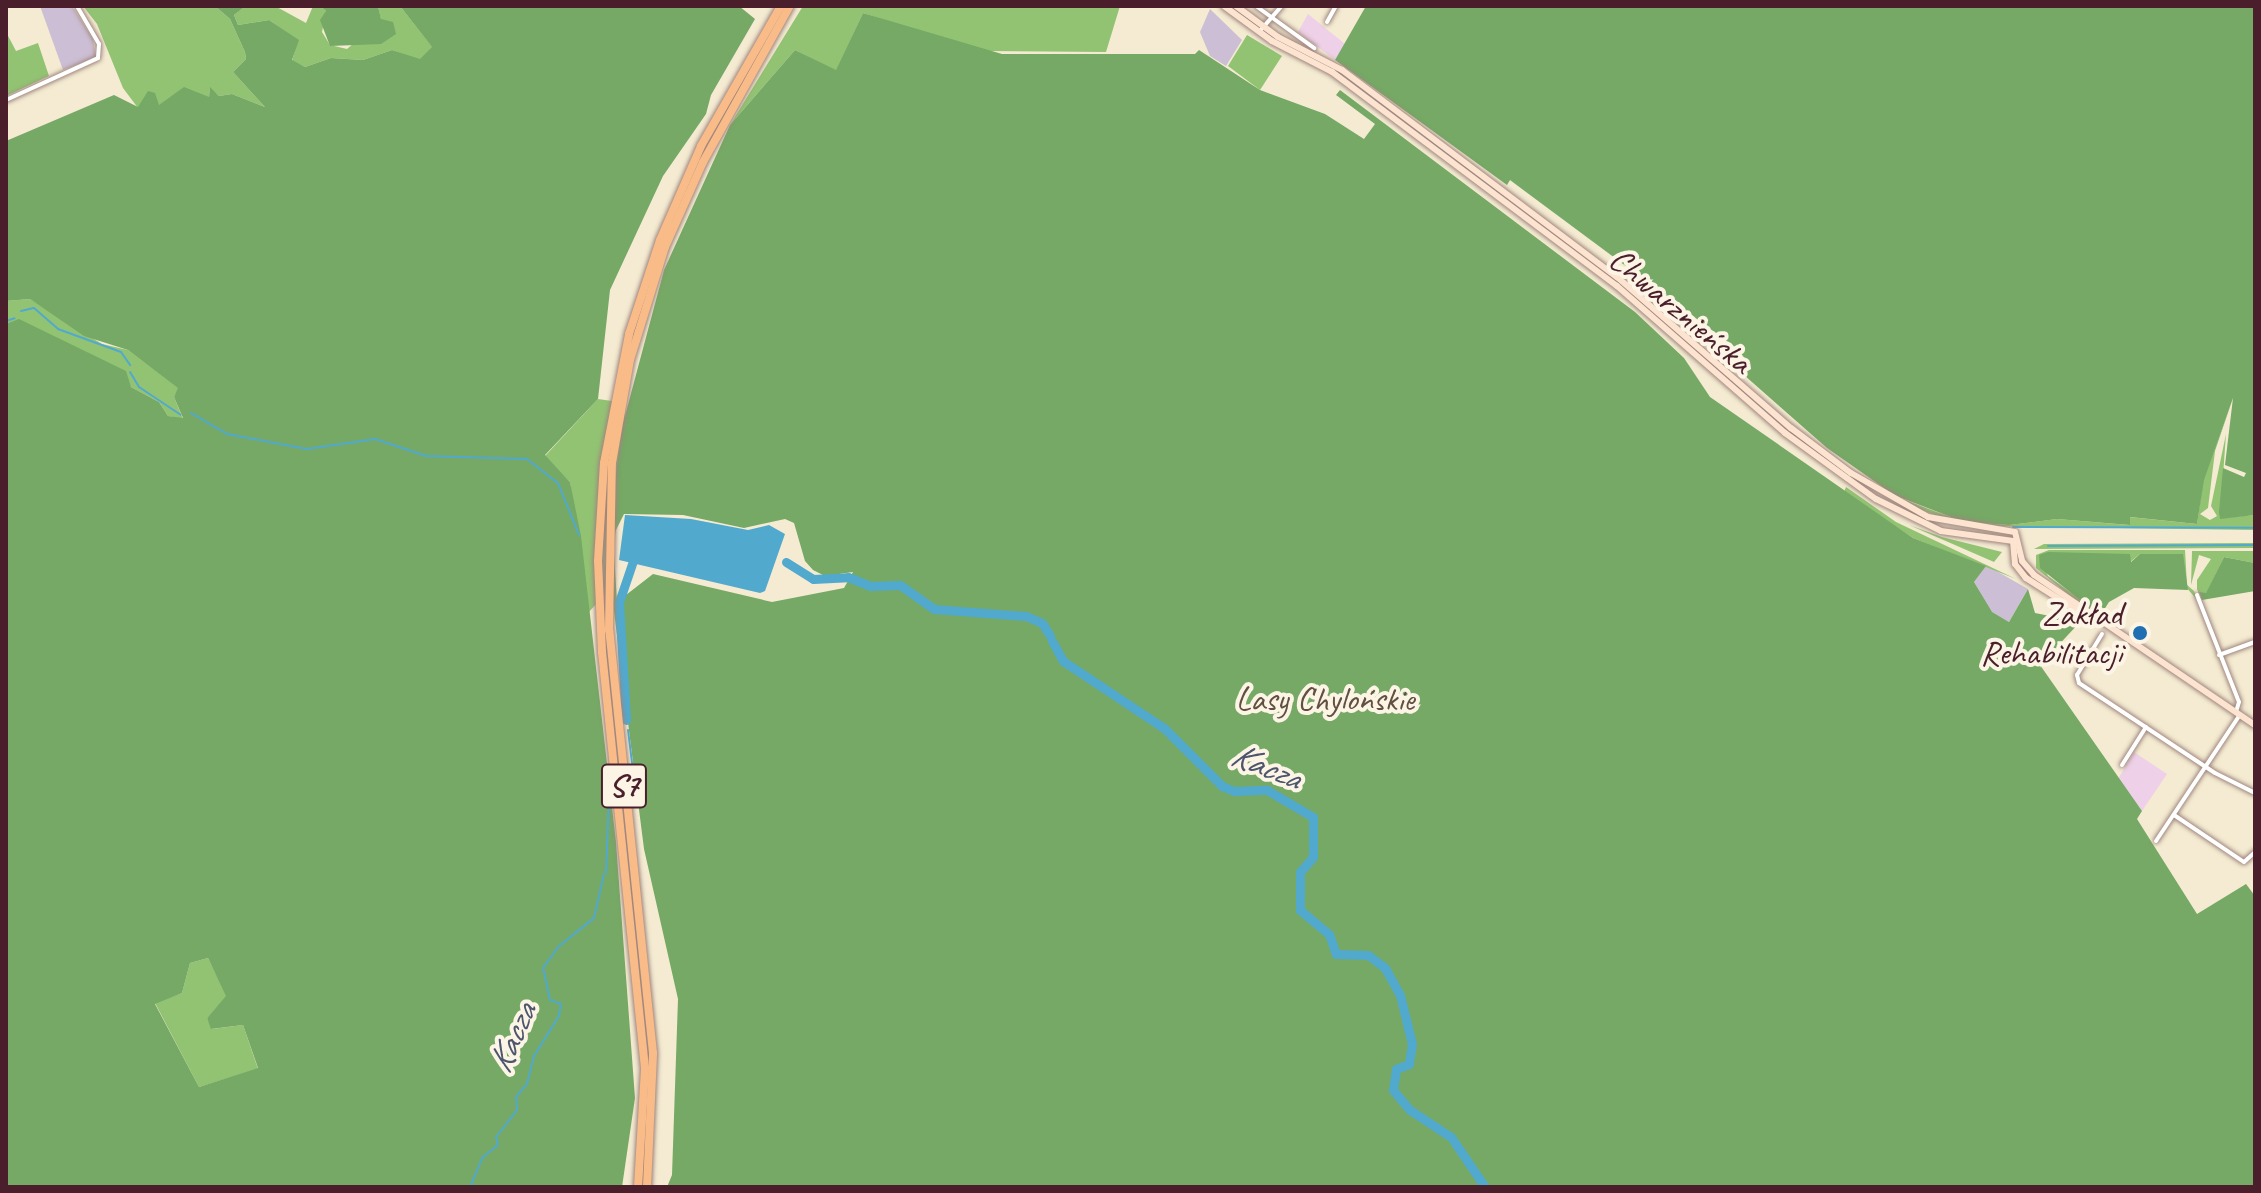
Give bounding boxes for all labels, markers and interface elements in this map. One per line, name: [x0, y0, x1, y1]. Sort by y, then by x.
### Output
street label: Chwarznieńska: [1601, 238, 1761, 382]
place label: Zakład Rehabilitacji: [1980, 593, 2122, 672]
marker: Zakład Rehabilitacji: [2129, 622, 2151, 644]
park label: Lasy Chylońskie: [1236, 679, 1414, 719]
water label: Kacza: [1225, 733, 1307, 799]
road number: S7: [600, 758, 648, 814]
water label: Kacza: [478, 997, 546, 1079]

